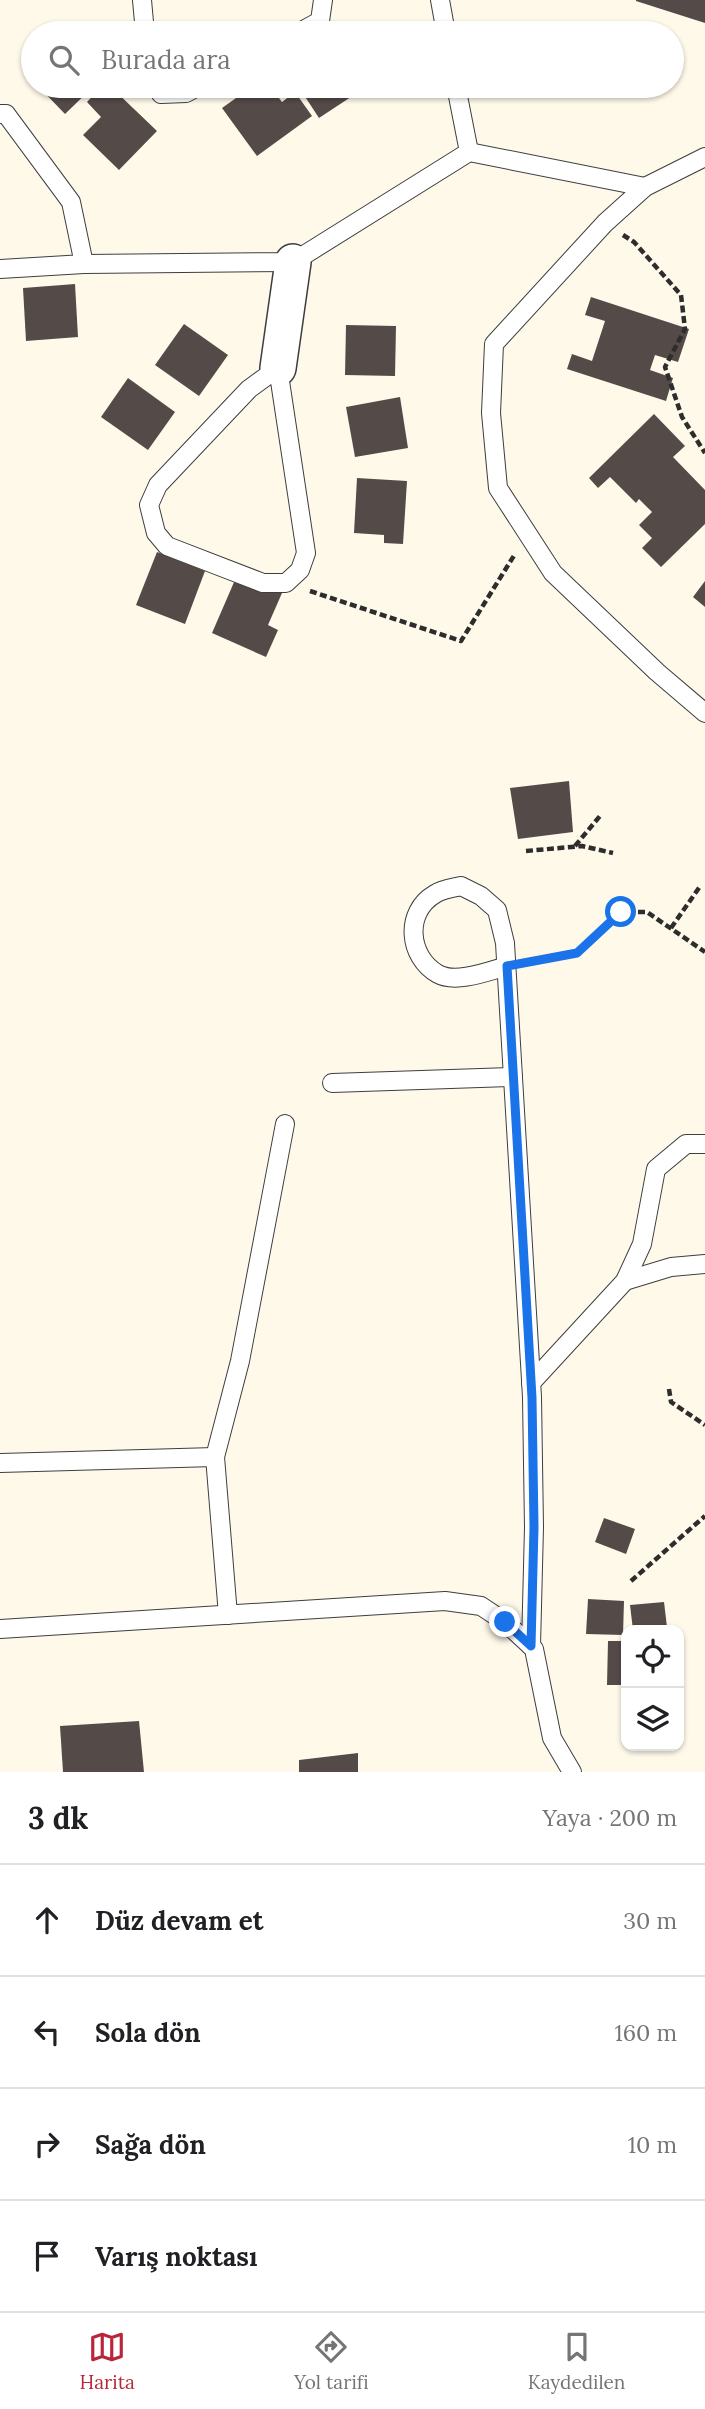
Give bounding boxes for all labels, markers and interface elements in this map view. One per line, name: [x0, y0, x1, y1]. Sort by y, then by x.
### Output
search box: [21, 21, 684, 98]
icon: search: [45, 41, 83, 79]
text: Burada ara: [101, 43, 231, 76]
route start: [605, 896, 636, 927]
route end: [489, 1606, 520, 1637]
map controls: [621, 1625, 684, 1751]
button: locate: [621, 1625, 684, 1688]
button: layers: [621, 1688, 684, 1751]
text: 3 dk: [28, 1799, 88, 1837]
text: Yaya · 200 m: [543, 1803, 677, 1832]
icon: ahead: [28, 1901, 66, 1939]
text: Düz devam et: [95, 1904, 263, 1937]
text: 30 m: [623, 1906, 677, 1935]
icon: left: [28, 2013, 66, 2051]
text: Sola dön: [95, 2016, 201, 2049]
text: 160 m: [614, 2018, 677, 2047]
icon: right: [28, 2125, 66, 2163]
text: Sağa dön: [95, 2128, 206, 2161]
text: 10 m: [628, 2130, 677, 2159]
icon: arrive: [28, 2237, 66, 2275]
text: Varış noktası: [95, 2240, 257, 2273]
tab: Harita: [80, 2328, 135, 2394]
tab: Yol tarifi: [294, 2328, 368, 2394]
tab: Kaydedilen: [528, 2328, 625, 2394]

